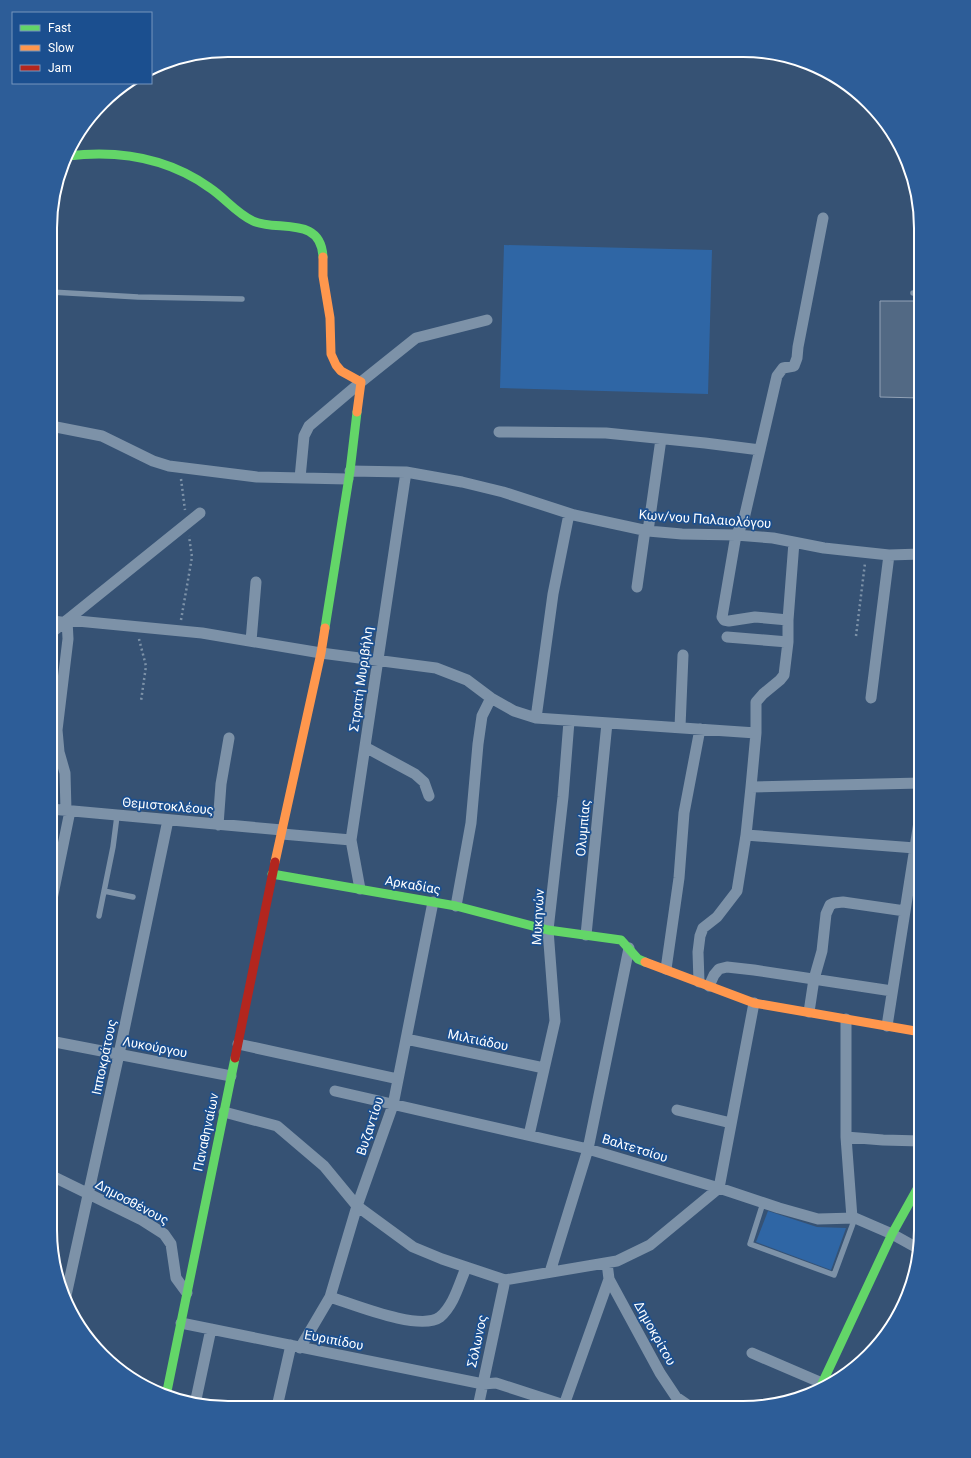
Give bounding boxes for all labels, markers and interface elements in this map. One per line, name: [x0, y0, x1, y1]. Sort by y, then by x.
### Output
legend: [12, 12, 152, 84]
text: Fast: [48, 21, 71, 35]
text: Slow: [48, 41, 74, 55]
text: Jam: [48, 61, 72, 75]
street label: Κων/νου Παλαιολόγου: [638, 507, 772, 531]
street label: Στρατή Μυριβήλη: [346, 625, 376, 733]
street label: Θεμιστοκλέους: [122, 795, 214, 817]
street label: Ολυμπίας: [573, 799, 593, 857]
street label: Αρκαδίας: [384, 873, 442, 897]
street label: Μυκηνών: [529, 888, 547, 946]
street label: Ιπποκράτους: [89, 1018, 119, 1096]
street label: Μιλτιάδου: [446, 1026, 510, 1054]
street label: Λυκούργου: [121, 1033, 189, 1061]
street label: Παναθηναίων: [190, 1091, 222, 1173]
street label: Βυζαντίου: [353, 1095, 387, 1157]
street label: Βαλτετσίου: [600, 1131, 670, 1165]
street label: Δημοσθένους: [93, 1176, 171, 1228]
street label: Δημοκρίτου: [631, 1298, 679, 1368]
street label: Σόλωνος: [464, 1313, 490, 1369]
street label: Ευριπίδου: [303, 1327, 365, 1353]

